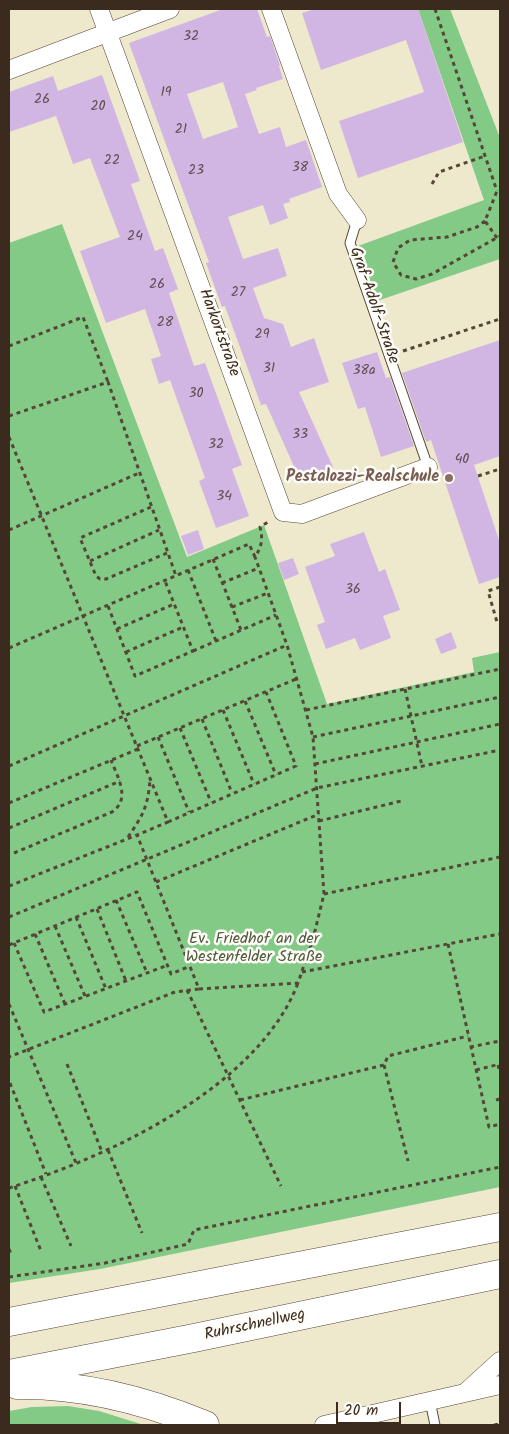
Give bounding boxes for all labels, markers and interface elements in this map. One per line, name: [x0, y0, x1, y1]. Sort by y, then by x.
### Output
house number: 32: [183, 30, 199, 46]
house number: 19: [160, 86, 172, 102]
house number: 26: [34, 93, 50, 109]
house number: 20: [90, 100, 106, 116]
house number: 21: [175, 123, 187, 139]
house number: 22: [104, 154, 120, 170]
house number: 38: [292, 161, 308, 177]
house number: 23: [188, 164, 204, 180]
house number: 24: [127, 230, 143, 246]
street label: Graf-Adolf-Straße: [344, 245, 402, 367]
house number: 26: [149, 278, 165, 294]
street label: Harkortstraße: [193, 286, 243, 380]
house number: 27: [231, 286, 245, 302]
house number: 28: [157, 316, 173, 332]
house number: 29: [255, 328, 269, 344]
house number: 31: [263, 362, 275, 378]
house number: 38a: [353, 364, 375, 380]
house number: 30: [189, 387, 203, 403]
house number: 33: [292, 428, 308, 444]
house number: 32: [208, 438, 224, 454]
house number: 40: [455, 453, 469, 469]
place label: Pestalozzi-Realschule: [286, 468, 439, 488]
marker: Pestalozzi-Realschule: [443, 472, 455, 484]
house number: 34: [216, 490, 232, 506]
house number: 36: [345, 583, 361, 599]
park label: Ev. Friedhof an der Westenfelder Straße: [186, 930, 322, 968]
street label: Ruhrschnellweg: [203, 1306, 307, 1346]
scale bar: [339, 1392, 404, 1424]
text: 20 m: [344, 1399, 378, 1423]

